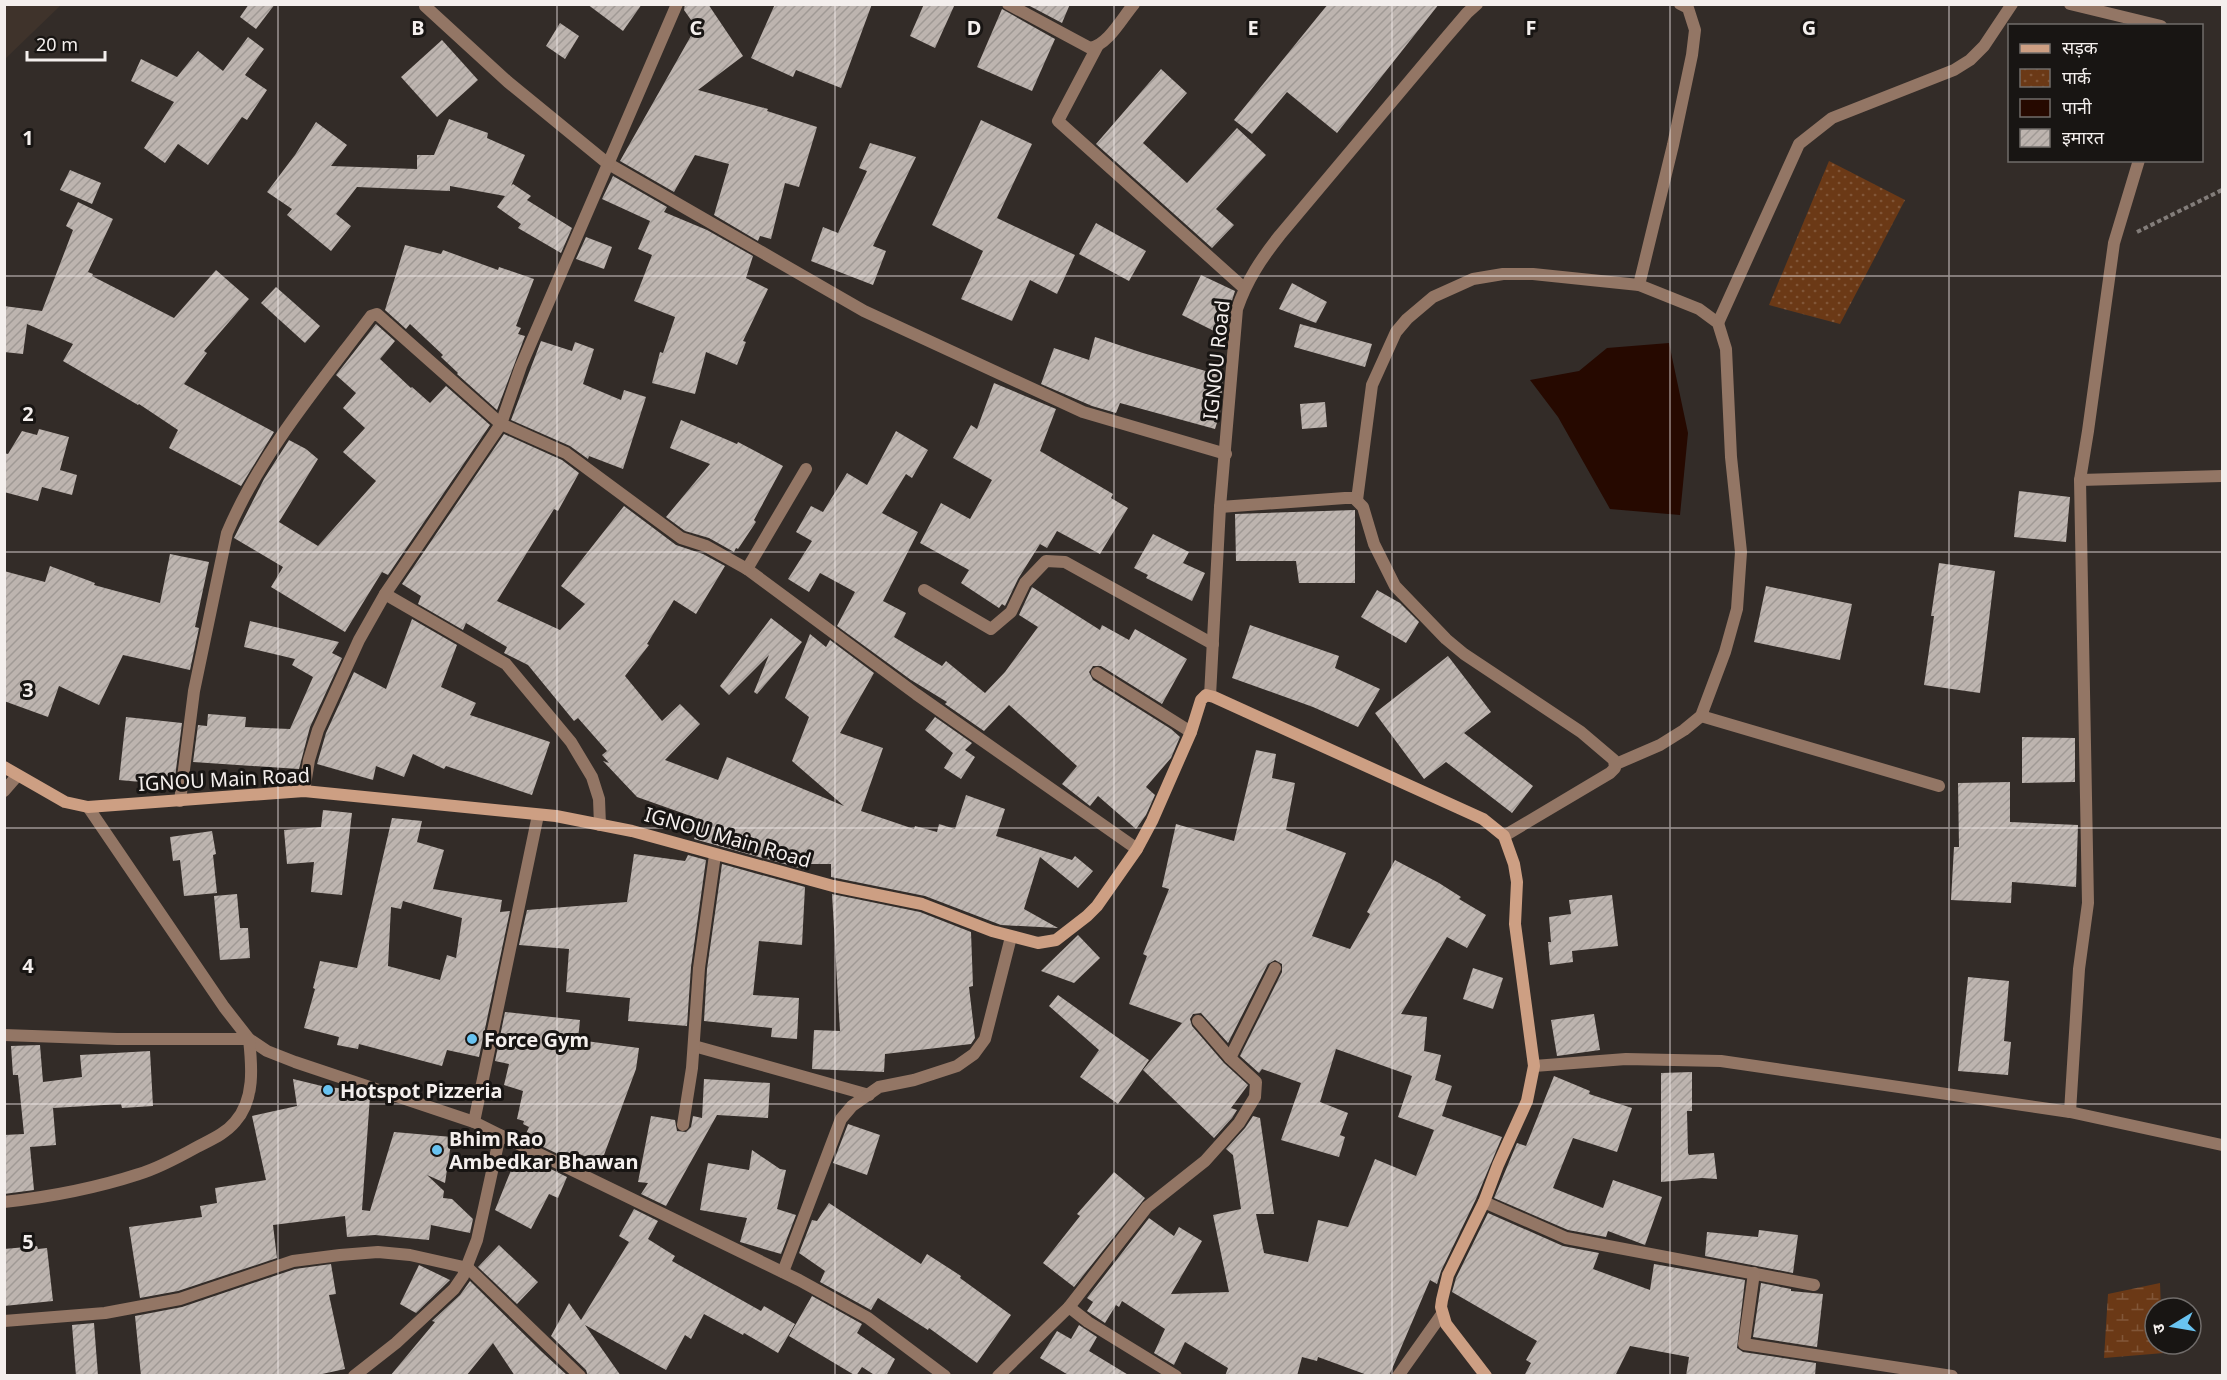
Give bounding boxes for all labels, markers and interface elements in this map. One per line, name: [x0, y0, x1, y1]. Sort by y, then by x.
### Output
text: B: [411, 14, 425, 41]
text: C: [690, 14, 703, 41]
text: D: [967, 14, 981, 41]
text: E: [1247, 14, 1259, 41]
text: F: [1526, 14, 1536, 41]
text: G: [1802, 14, 1816, 41]
scale bar: [27, 24, 105, 62]
legend: [2008, 24, 2203, 162]
text: 20 m: [36, 32, 78, 56]
text: सड़क: [2062, 35, 2099, 59]
text: पार्क: [2062, 65, 2092, 89]
text: पानी: [2062, 95, 2092, 119]
text: 1: [22, 124, 34, 151]
text: इमारत: [2062, 125, 2105, 149]
street label: IGNOU Road: [1196, 299, 1236, 421]
text: 2: [22, 400, 34, 427]
text: 3: [22, 676, 34, 703]
street label: IGNOU Main Road: [137, 761, 311, 797]
street label: IGNOU Main Road: [642, 800, 814, 874]
text: 4: [22, 952, 34, 979]
place label: Force Gym: [484, 1026, 589, 1053]
marker: Force Gym: [465, 1032, 479, 1046]
place label: Hotspot Pizzeria: [340, 1077, 503, 1104]
marker: Hotspot Pizzeria: [321, 1083, 335, 1097]
place label: Bhim Rao Ambedkar Bhawan: [449, 1125, 638, 1175]
marker: Bhim Rao Ambedkar Bhawan: [430, 1143, 444, 1157]
text: 5: [22, 1228, 34, 1255]
north arrow: [2143, 1296, 2203, 1356]
text: उ: [2146, 1322, 2170, 1336]

